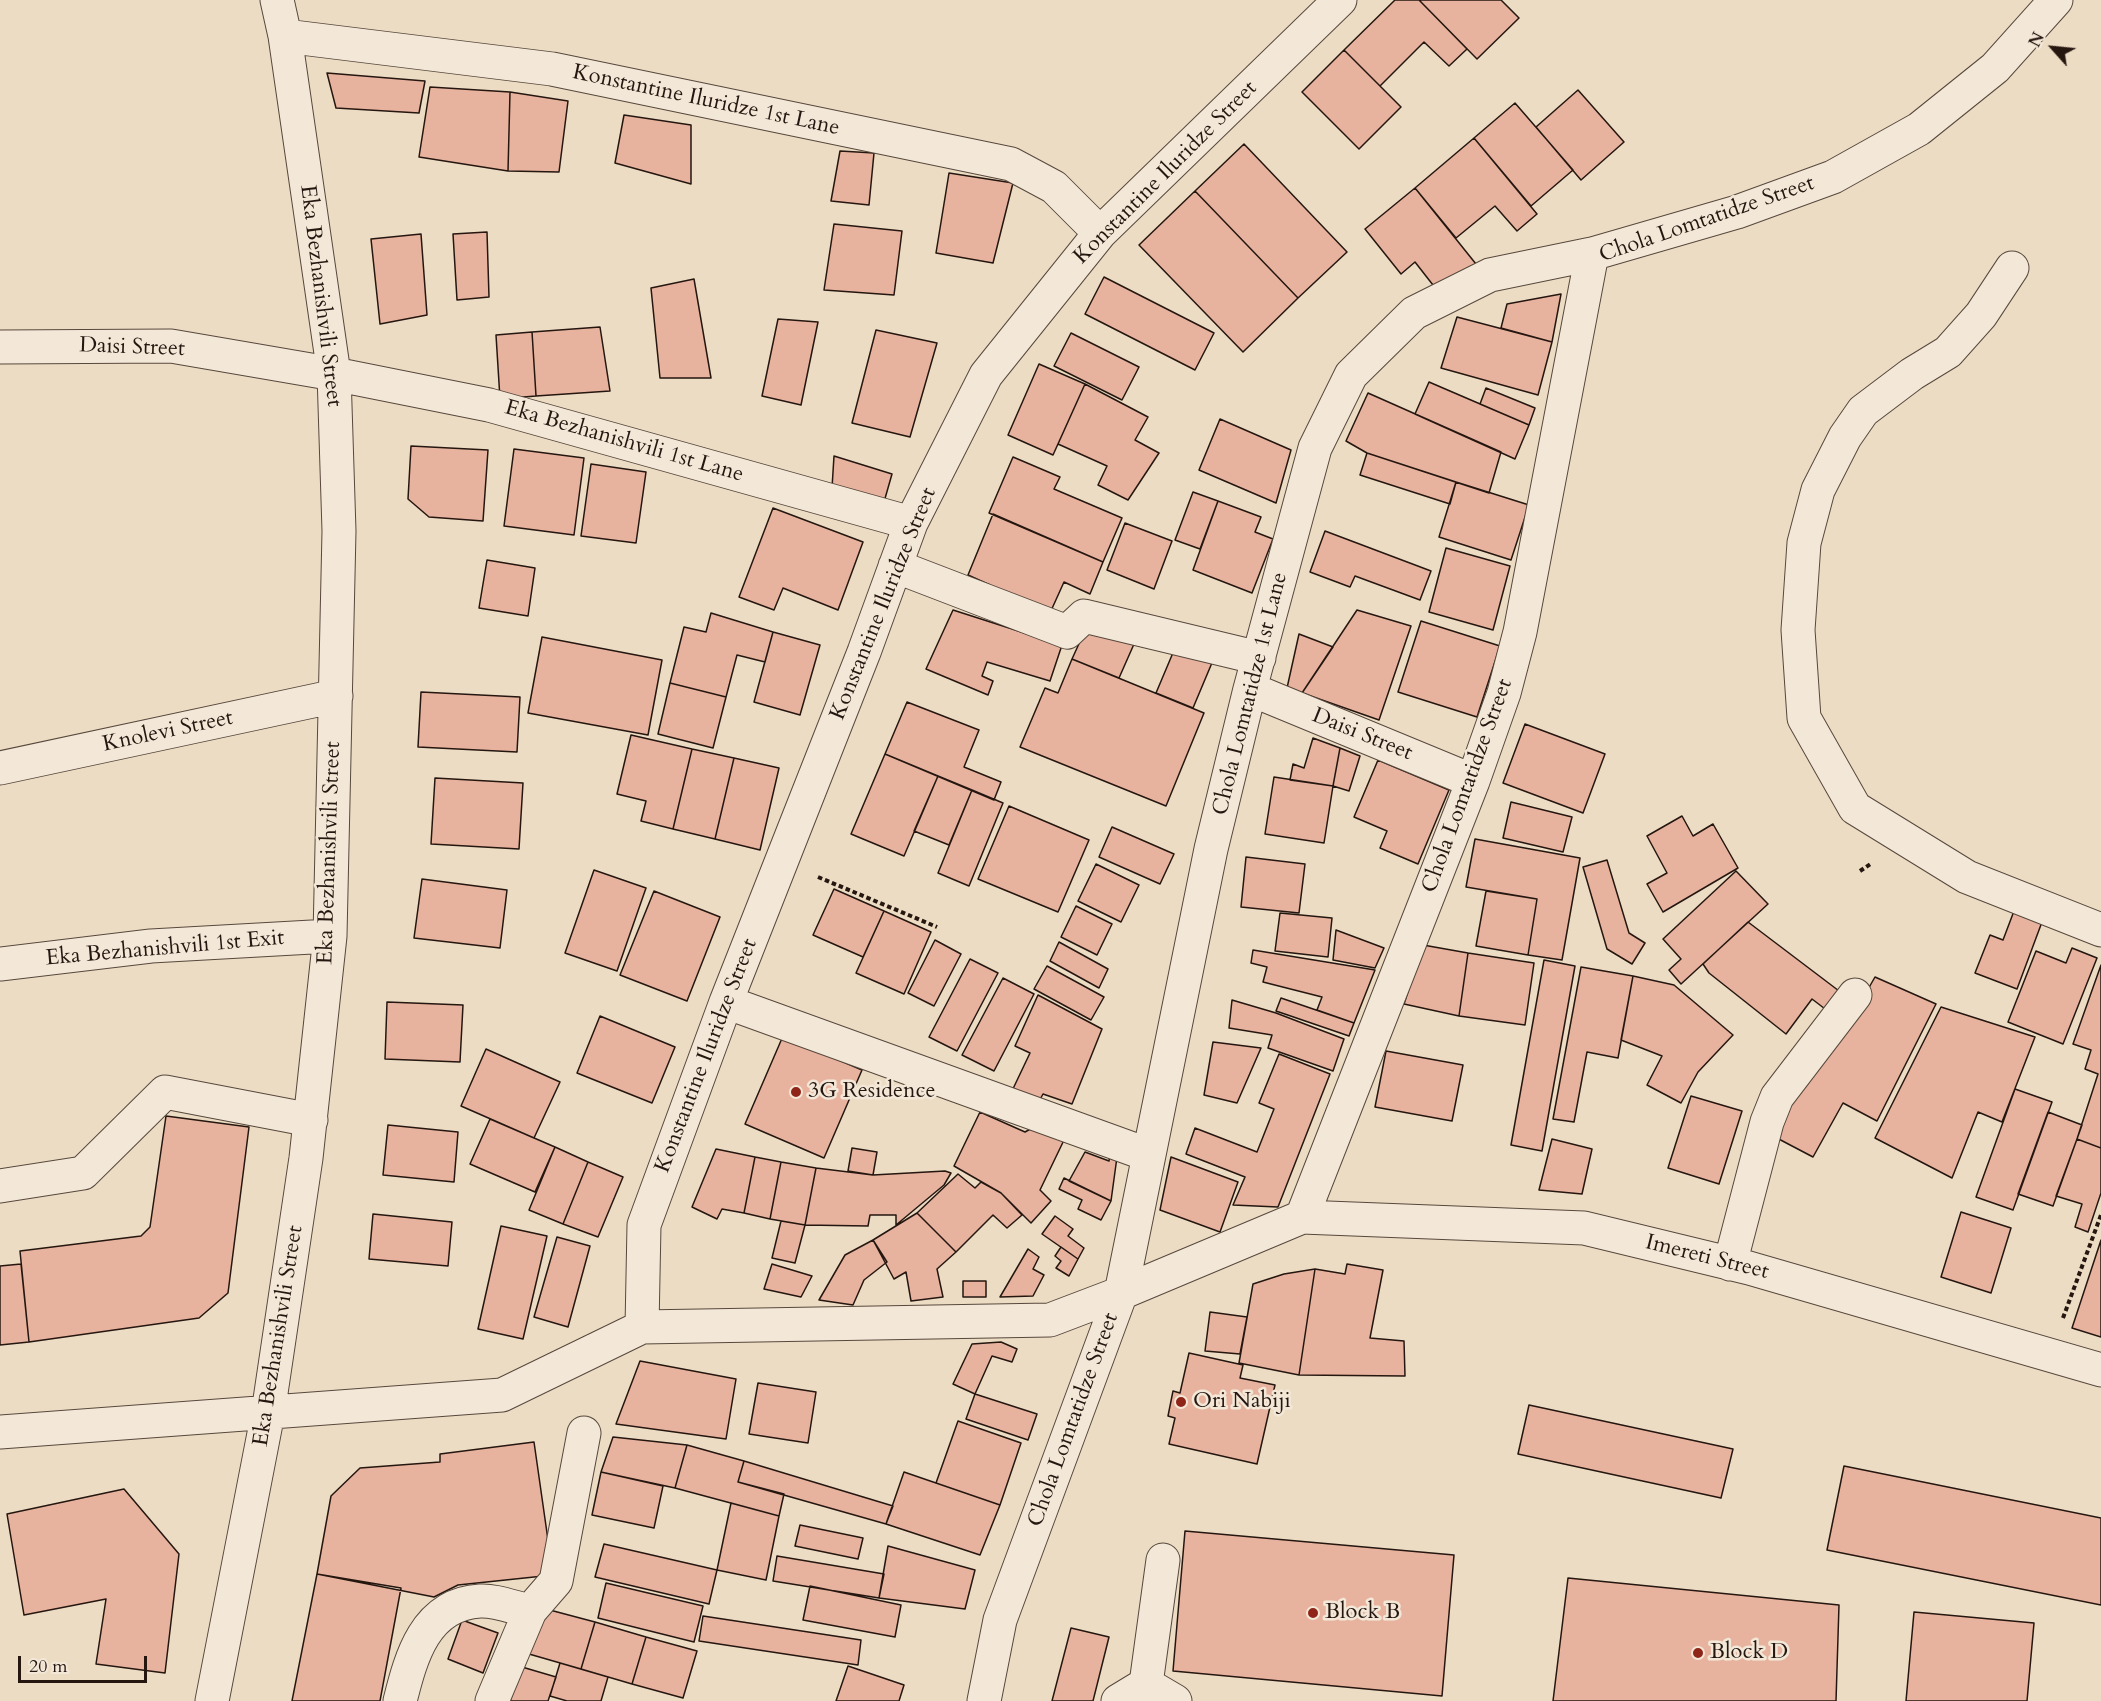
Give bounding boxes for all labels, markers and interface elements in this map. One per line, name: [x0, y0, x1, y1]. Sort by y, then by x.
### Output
north arrow: [2023, 18, 2083, 78]
text: N: [2024, 29, 2050, 51]
street label: Konstantine Iluridze 1st Lane: [570, 60, 842, 142]
street label: Konstantine Iluridze Street: [1069, 76, 1263, 270]
street label: Chola Lomtatidze Street: [1596, 171, 1818, 269]
street label: Eka Bezhanishvili Street: [293, 184, 347, 408]
street label: Daisi Street: [79, 333, 185, 363]
street label: Eka Bezhanishvili 1st Lane: [502, 395, 746, 489]
street label: Konstantine Iluridze Street: [825, 484, 943, 724]
street label: Chola Lomtatidze 1st Lane: [1208, 570, 1294, 818]
street label: Chola Lomtatidze Street: [1417, 676, 1519, 896]
street label: Daisi Street: [1308, 703, 1416, 767]
street label: Knolevi Street: [100, 705, 236, 759]
street label: Eka Bezhanishvili Street: [313, 741, 347, 965]
street label: Eka Bezhanishvili 1st Exit: [45, 925, 285, 973]
street label: Konstantine Iluridze Street: [650, 935, 764, 1177]
place label: 3G Residence: [808, 1079, 936, 1105]
marker: 3G Residence: [789, 1085, 803, 1099]
street label: Eka Bezhanishvili Street: [249, 1224, 309, 1448]
street label: Imereti Street: [1643, 1230, 1771, 1286]
street label: Chola Lomtatidze Street: [1023, 1310, 1125, 1530]
place label: Ori Nabiji: [1193, 1389, 1291, 1415]
marker: Ori Nabiji: [1174, 1395, 1188, 1409]
place label: Block B: [1325, 1600, 1400, 1626]
marker: Block B: [1306, 1606, 1320, 1620]
place label: Block D: [1710, 1640, 1788, 1666]
scale bar: [21, 1644, 150, 1682]
marker: Block D: [1691, 1646, 1705, 1660]
text: 20 m: [29, 1654, 68, 1679]

